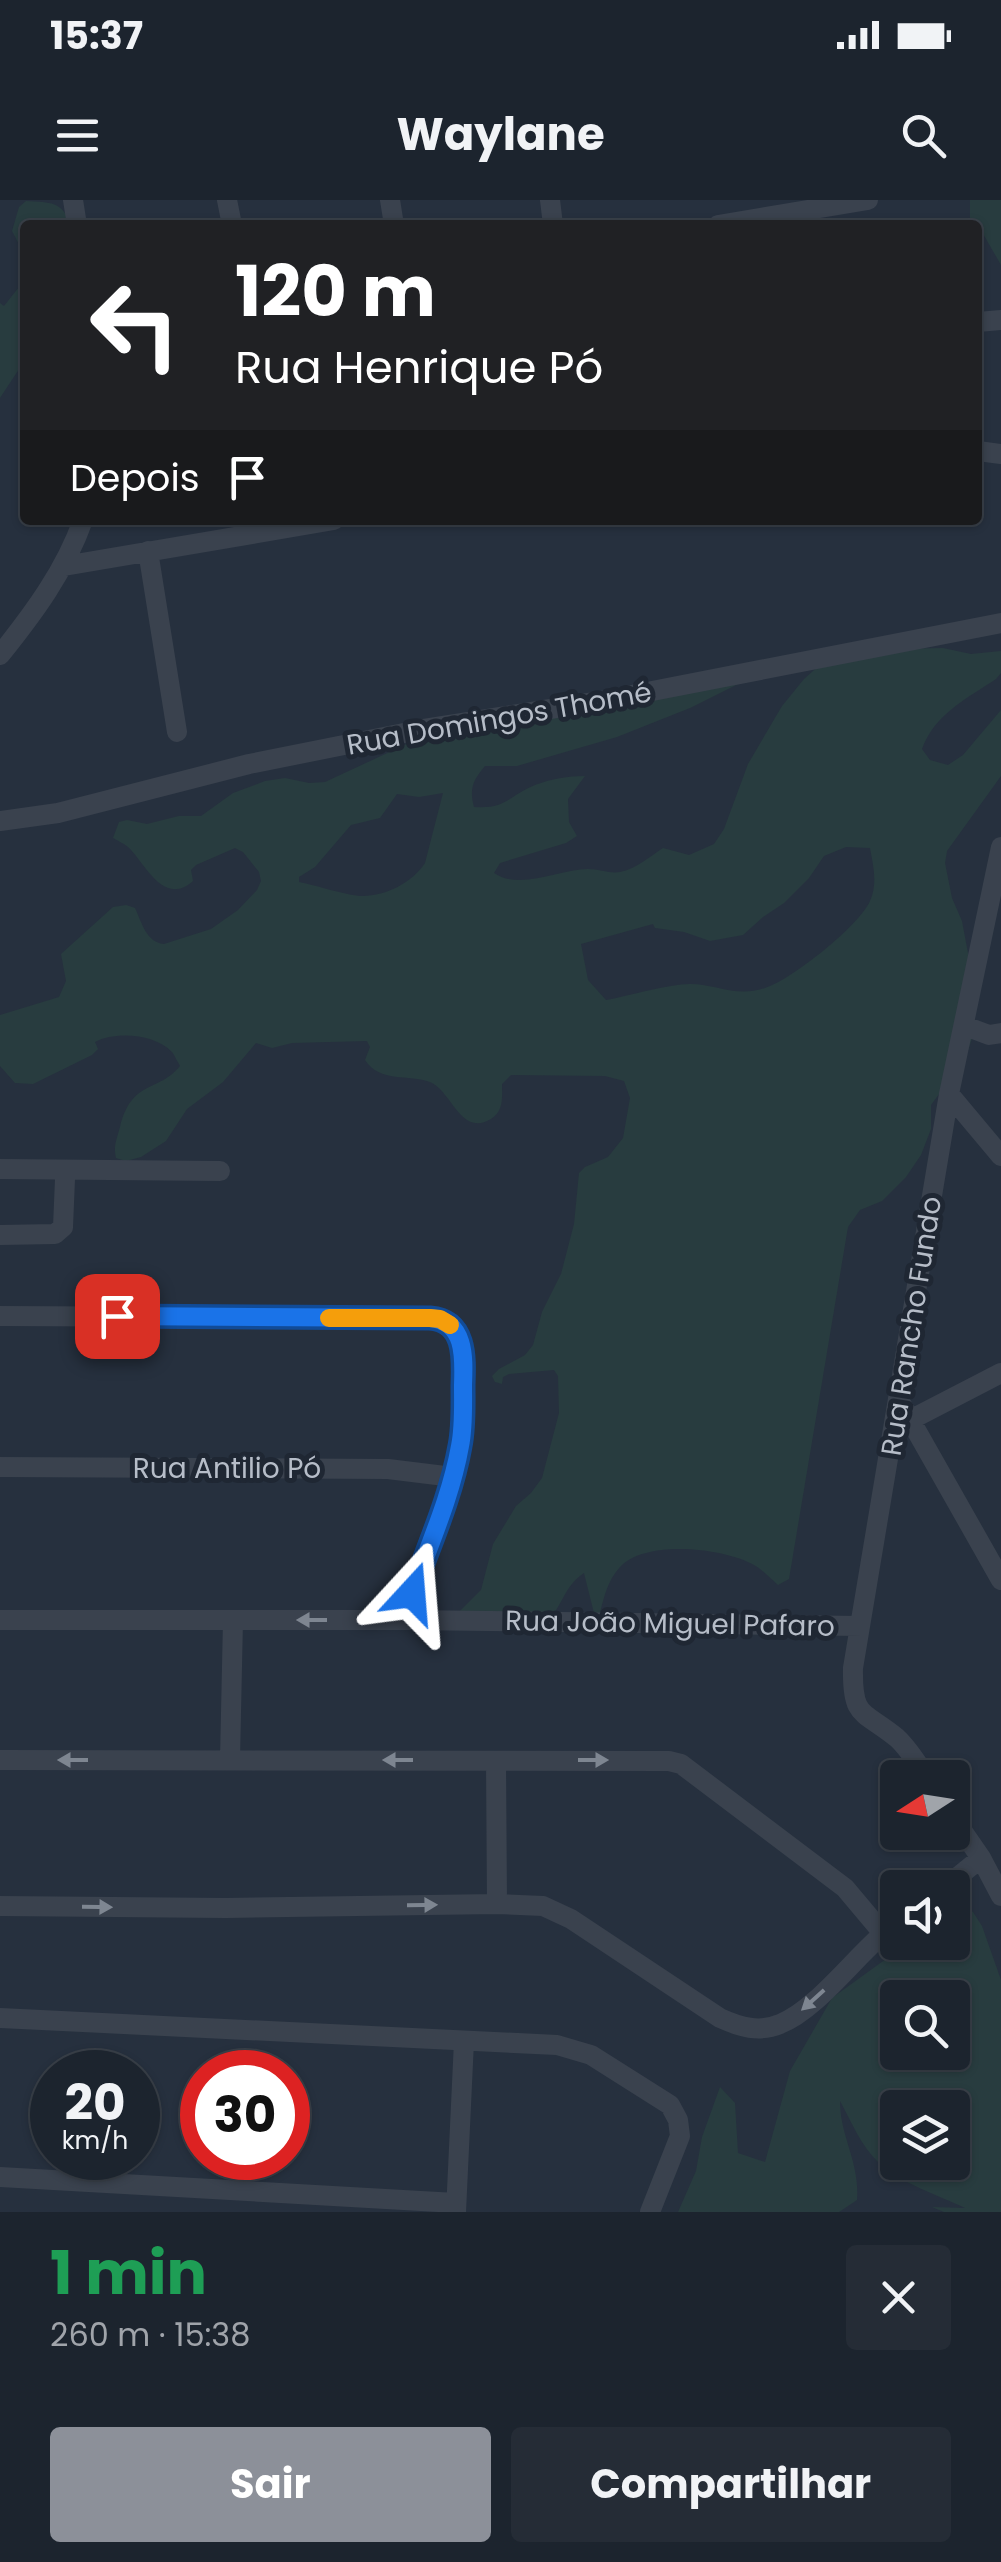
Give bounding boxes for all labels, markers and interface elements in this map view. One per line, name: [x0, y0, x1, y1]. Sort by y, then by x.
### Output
text: 15:37: [50, 9, 143, 62]
text: Waylane: [396, 103, 605, 166]
icon: menu: [50, 108, 105, 163]
icon: search: [896, 108, 951, 163]
text: 120 m: [235, 242, 436, 341]
icon: left: [70, 260, 200, 390]
text: Rua Henrique Pó: [235, 336, 603, 399]
icon: arrive: [220, 450, 275, 505]
text: Depois: [70, 451, 200, 504]
street label: Rua Domingos Thomé: [344, 672, 655, 765]
street label: Rua Rancho Fundo: [872, 1193, 951, 1459]
pin: [75, 1274, 160, 1359]
icon: arrive: [90, 1289, 145, 1344]
street label: Rua Antilio Pó: [133, 1449, 321, 1488]
position arrow: [360, 1541, 464, 1645]
street label: Rua João Miguel Pafaro: [505, 1601, 835, 1646]
one-way arrow: [295, 1612, 327, 1628]
one-way arrow: [57, 1752, 89, 1768]
one-way arrow: [382, 1752, 414, 1768]
one-way arrow: [578, 1752, 610, 1768]
north arrow: [880, 1760, 970, 1850]
map controls: [880, 1760, 970, 2180]
button: sound: [880, 1870, 970, 1960]
one-way arrow: [407, 1897, 439, 1913]
one-way arrow: [82, 1899, 114, 1915]
button: search: [880, 1980, 970, 2070]
one-way arrow: [801, 1989, 826, 2011]
speed limit sign: 30: [180, 2050, 310, 2180]
text: 20: [64, 2067, 126, 2138]
button: layers: [880, 2090, 970, 2180]
text: km/h: [62, 2123, 128, 2158]
text: 1 min: [50, 2231, 207, 2315]
button: close: [846, 2245, 951, 2350]
text: 260 m · 15:38: [50, 2312, 250, 2357]
button: Sair: [50, 2427, 491, 2542]
button: Compartilhar: [511, 2427, 951, 2542]

